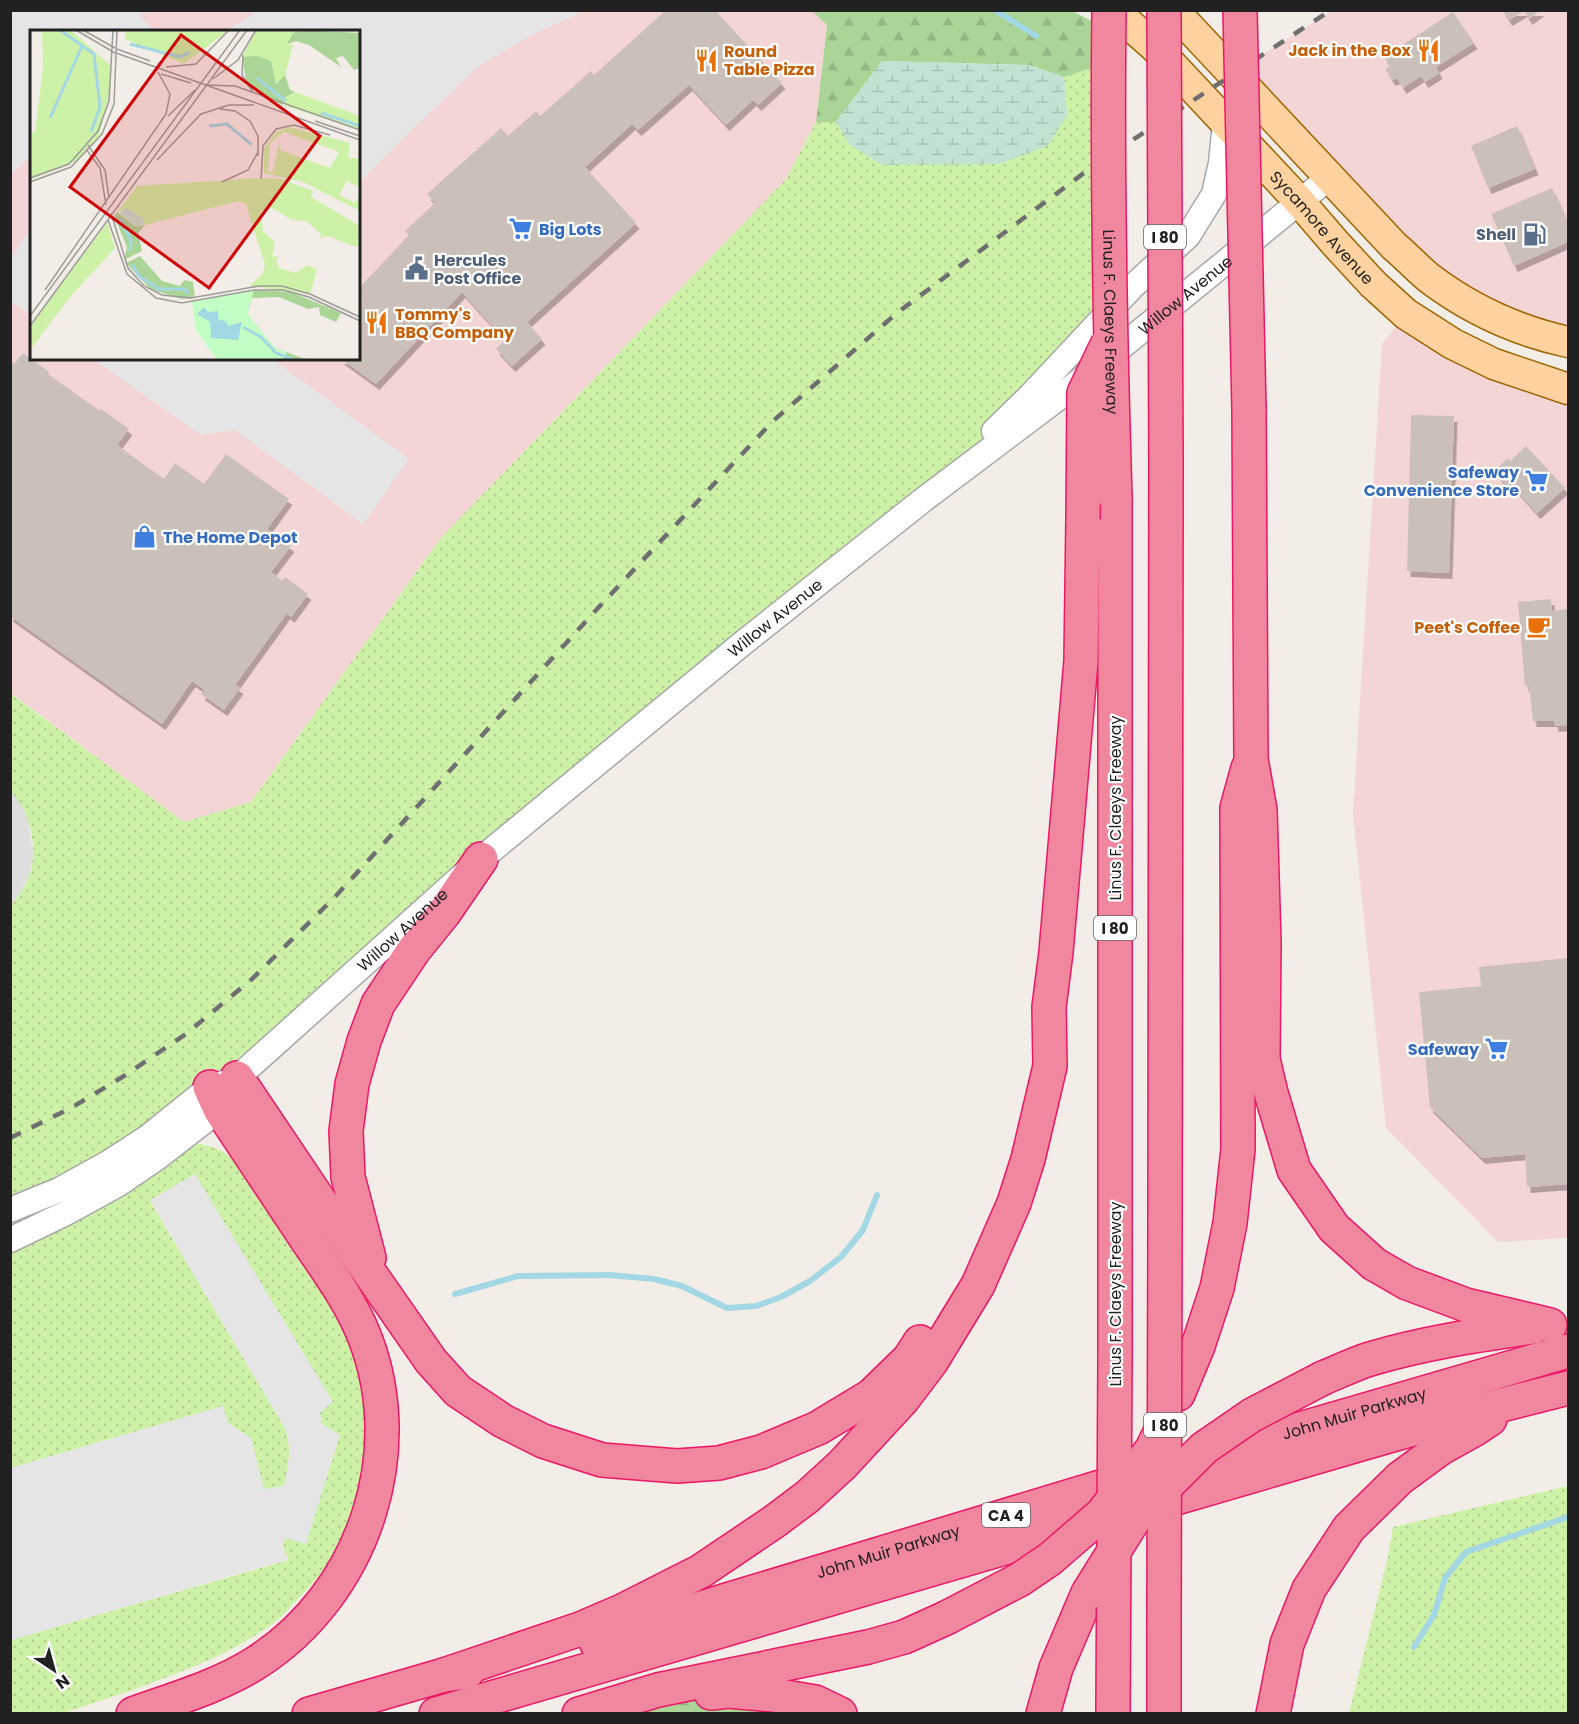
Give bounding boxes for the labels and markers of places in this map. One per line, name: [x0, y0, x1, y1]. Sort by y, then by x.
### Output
restaurant icon: Jack in the Box: [1416, 37, 1442, 63]
place label: Jack in the Box: [1288, 39, 1412, 62]
place label: Round Table Pizza: [724, 40, 815, 81]
restaurant icon: Round Table Pizza: [693, 47, 719, 73]
supermarket icon: Big Lots: [508, 216, 534, 242]
place label: Big Lots: [539, 218, 602, 241]
fuel station icon: Shell: [1521, 221, 1547, 247]
place label: Shell: [1476, 223, 1516, 246]
place label: Hercules Post Office: [434, 249, 521, 290]
public building icon: Hercules Post Office: [403, 256, 429, 282]
place label: Tommy's BBQ Company: [395, 303, 515, 344]
restaurant icon: Tommy's BBQ Company: [364, 310, 390, 336]
place label: Safeway Convenience Store: [1364, 461, 1520, 502]
supermarket icon: Safeway Convenience Store: [1524, 468, 1550, 494]
shop icon: The Home Depot: [132, 524, 158, 550]
place label: The Home Depot: [163, 526, 298, 549]
cafe icon: Peet's Coffee: [1525, 614, 1551, 640]
place label: Peet's Coffee: [1414, 616, 1520, 639]
supermarket icon: Safeway: [1484, 1036, 1510, 1062]
place label: Safeway: [1408, 1038, 1480, 1061]

